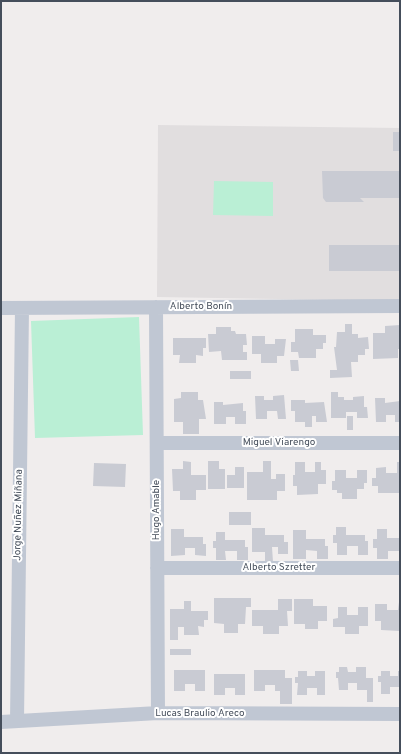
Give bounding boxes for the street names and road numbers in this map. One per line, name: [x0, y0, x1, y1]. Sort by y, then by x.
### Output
street label: Alberto Bonín: [170, 301, 232, 313]
street label: Miguel Viarengo: [243, 437, 315, 449]
street label: Jorge Nuñez Miñana: [12, 469, 26, 561]
street label: Hugo Amable: [151, 480, 163, 540]
street label: Alberto Szretter: [243, 562, 315, 574]
street label: Lucas Braulio Areco: [155, 708, 245, 720]

